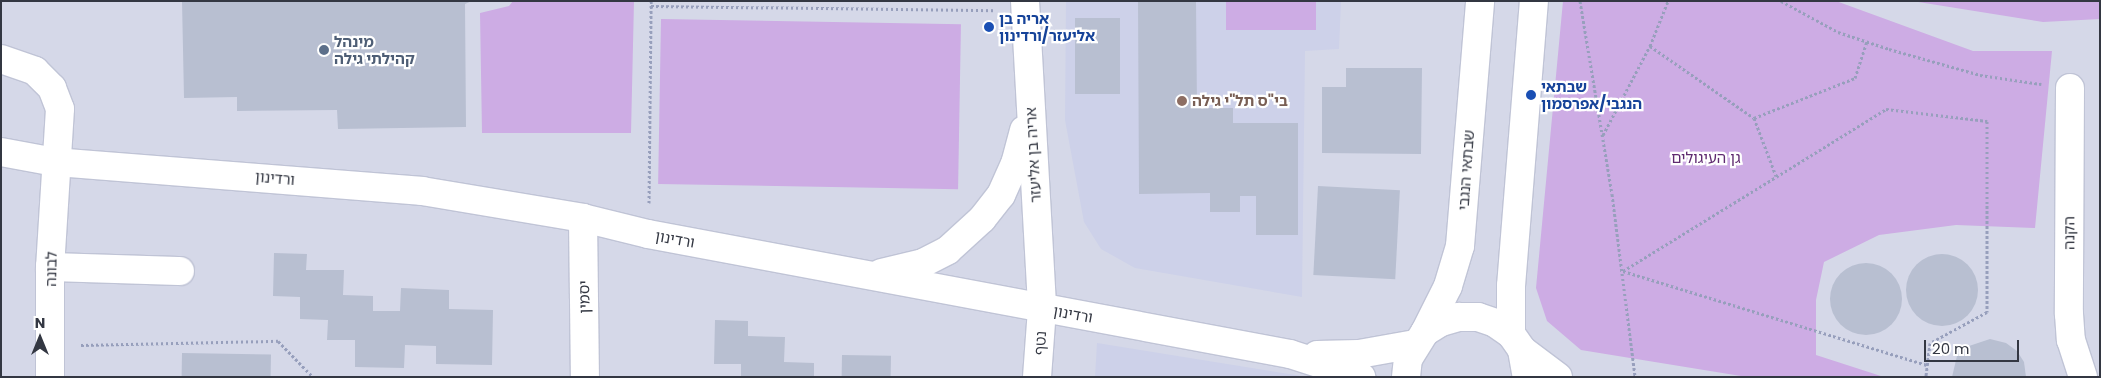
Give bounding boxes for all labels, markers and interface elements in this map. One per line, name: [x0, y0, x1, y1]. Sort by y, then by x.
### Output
place label: אריה בן אליעזר/ורדינון: [999, 9, 1095, 44]
marker: אריה בן אליעזר/ורדינון: [983, 21, 995, 33]
place label: מינהל קהילתי גילה: [334, 32, 415, 67]
marker: מינהל קהילתי גילה: [318, 44, 330, 56]
place label: שבתאי הנגבי/אפרסמון: [1541, 77, 1642, 112]
marker: שבתאי הנגבי/אפרסמון: [1525, 89, 1537, 101]
place label: בי"ס תל"י גילה: [1192, 92, 1288, 110]
marker: בי"ס תל"י גילה: [1176, 95, 1188, 107]
street label: אריה בן אליעזר: [1022, 107, 1044, 203]
street label: שבתאי הנגבי: [1454, 129, 1478, 211]
park label: גן העיגולים: [1671, 149, 1741, 167]
street label: ורדינון: [254, 167, 296, 189]
street label: הקנה: [2060, 216, 2078, 250]
street label: ורדינון: [654, 227, 696, 251]
street label: לבונה: [42, 251, 60, 287]
street label: יסמין: [575, 280, 593, 314]
street label: ורדינון: [1052, 302, 1094, 326]
north arrow: [15, 313, 65, 363]
text: N: [35, 313, 45, 333]
street label: נטף: [1030, 330, 1050, 356]
scale bar: [1926, 330, 2021, 362]
text: 20 m: [1932, 338, 1970, 359]

